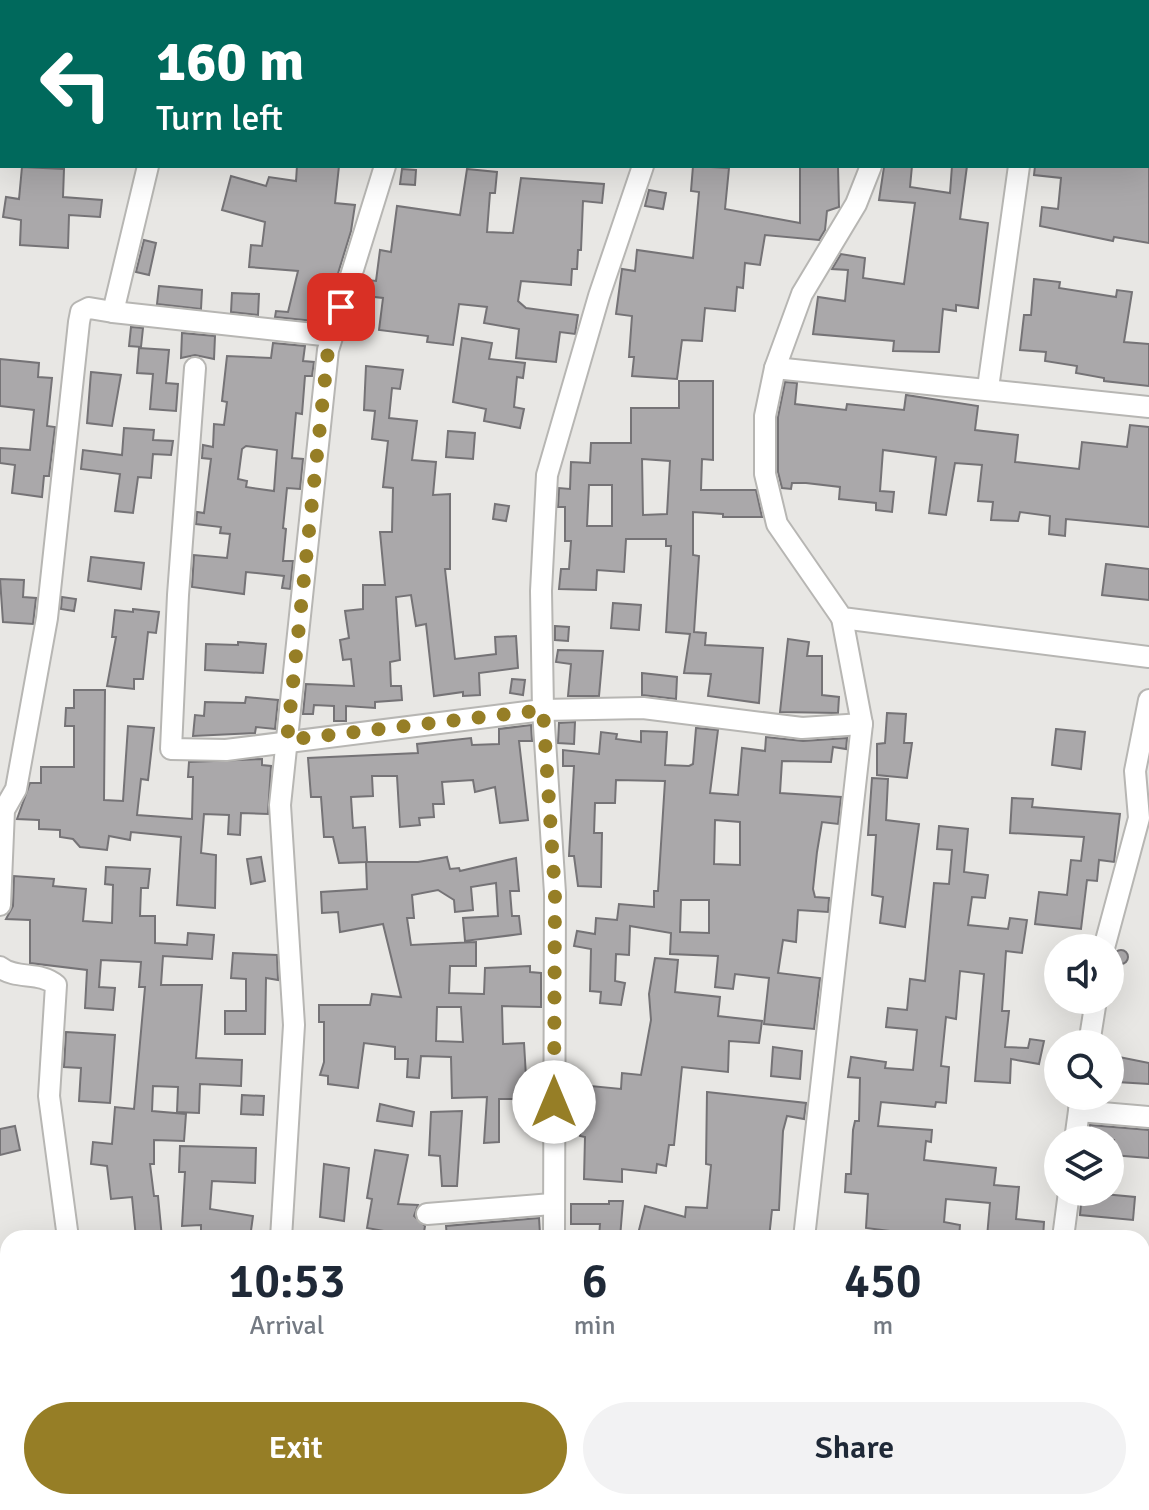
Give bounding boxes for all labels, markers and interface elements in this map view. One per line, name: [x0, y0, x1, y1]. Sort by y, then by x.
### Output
text: 160 m: [156, 27, 304, 96]
icon: left: [24, 32, 128, 136]
text: Turn left: [156, 96, 283, 141]
pin: [307, 273, 375, 341]
icon: arrive: [319, 285, 363, 329]
map controls: [1044, 934, 1124, 1206]
button: sound: [1044, 934, 1124, 1014]
button: search: [1044, 1030, 1124, 1110]
position arrow: [512, 1060, 596, 1144]
button: layers: [1044, 1126, 1124, 1206]
text: 10:53: [228, 1252, 345, 1311]
text: 6: [582, 1252, 608, 1311]
text: 450: [844, 1252, 922, 1311]
text: Arrival: [249, 1310, 324, 1342]
text: min: [574, 1310, 616, 1342]
text: m: [872, 1310, 893, 1342]
button: Exit: [24, 1402, 567, 1494]
button: Share: [583, 1402, 1126, 1494]

